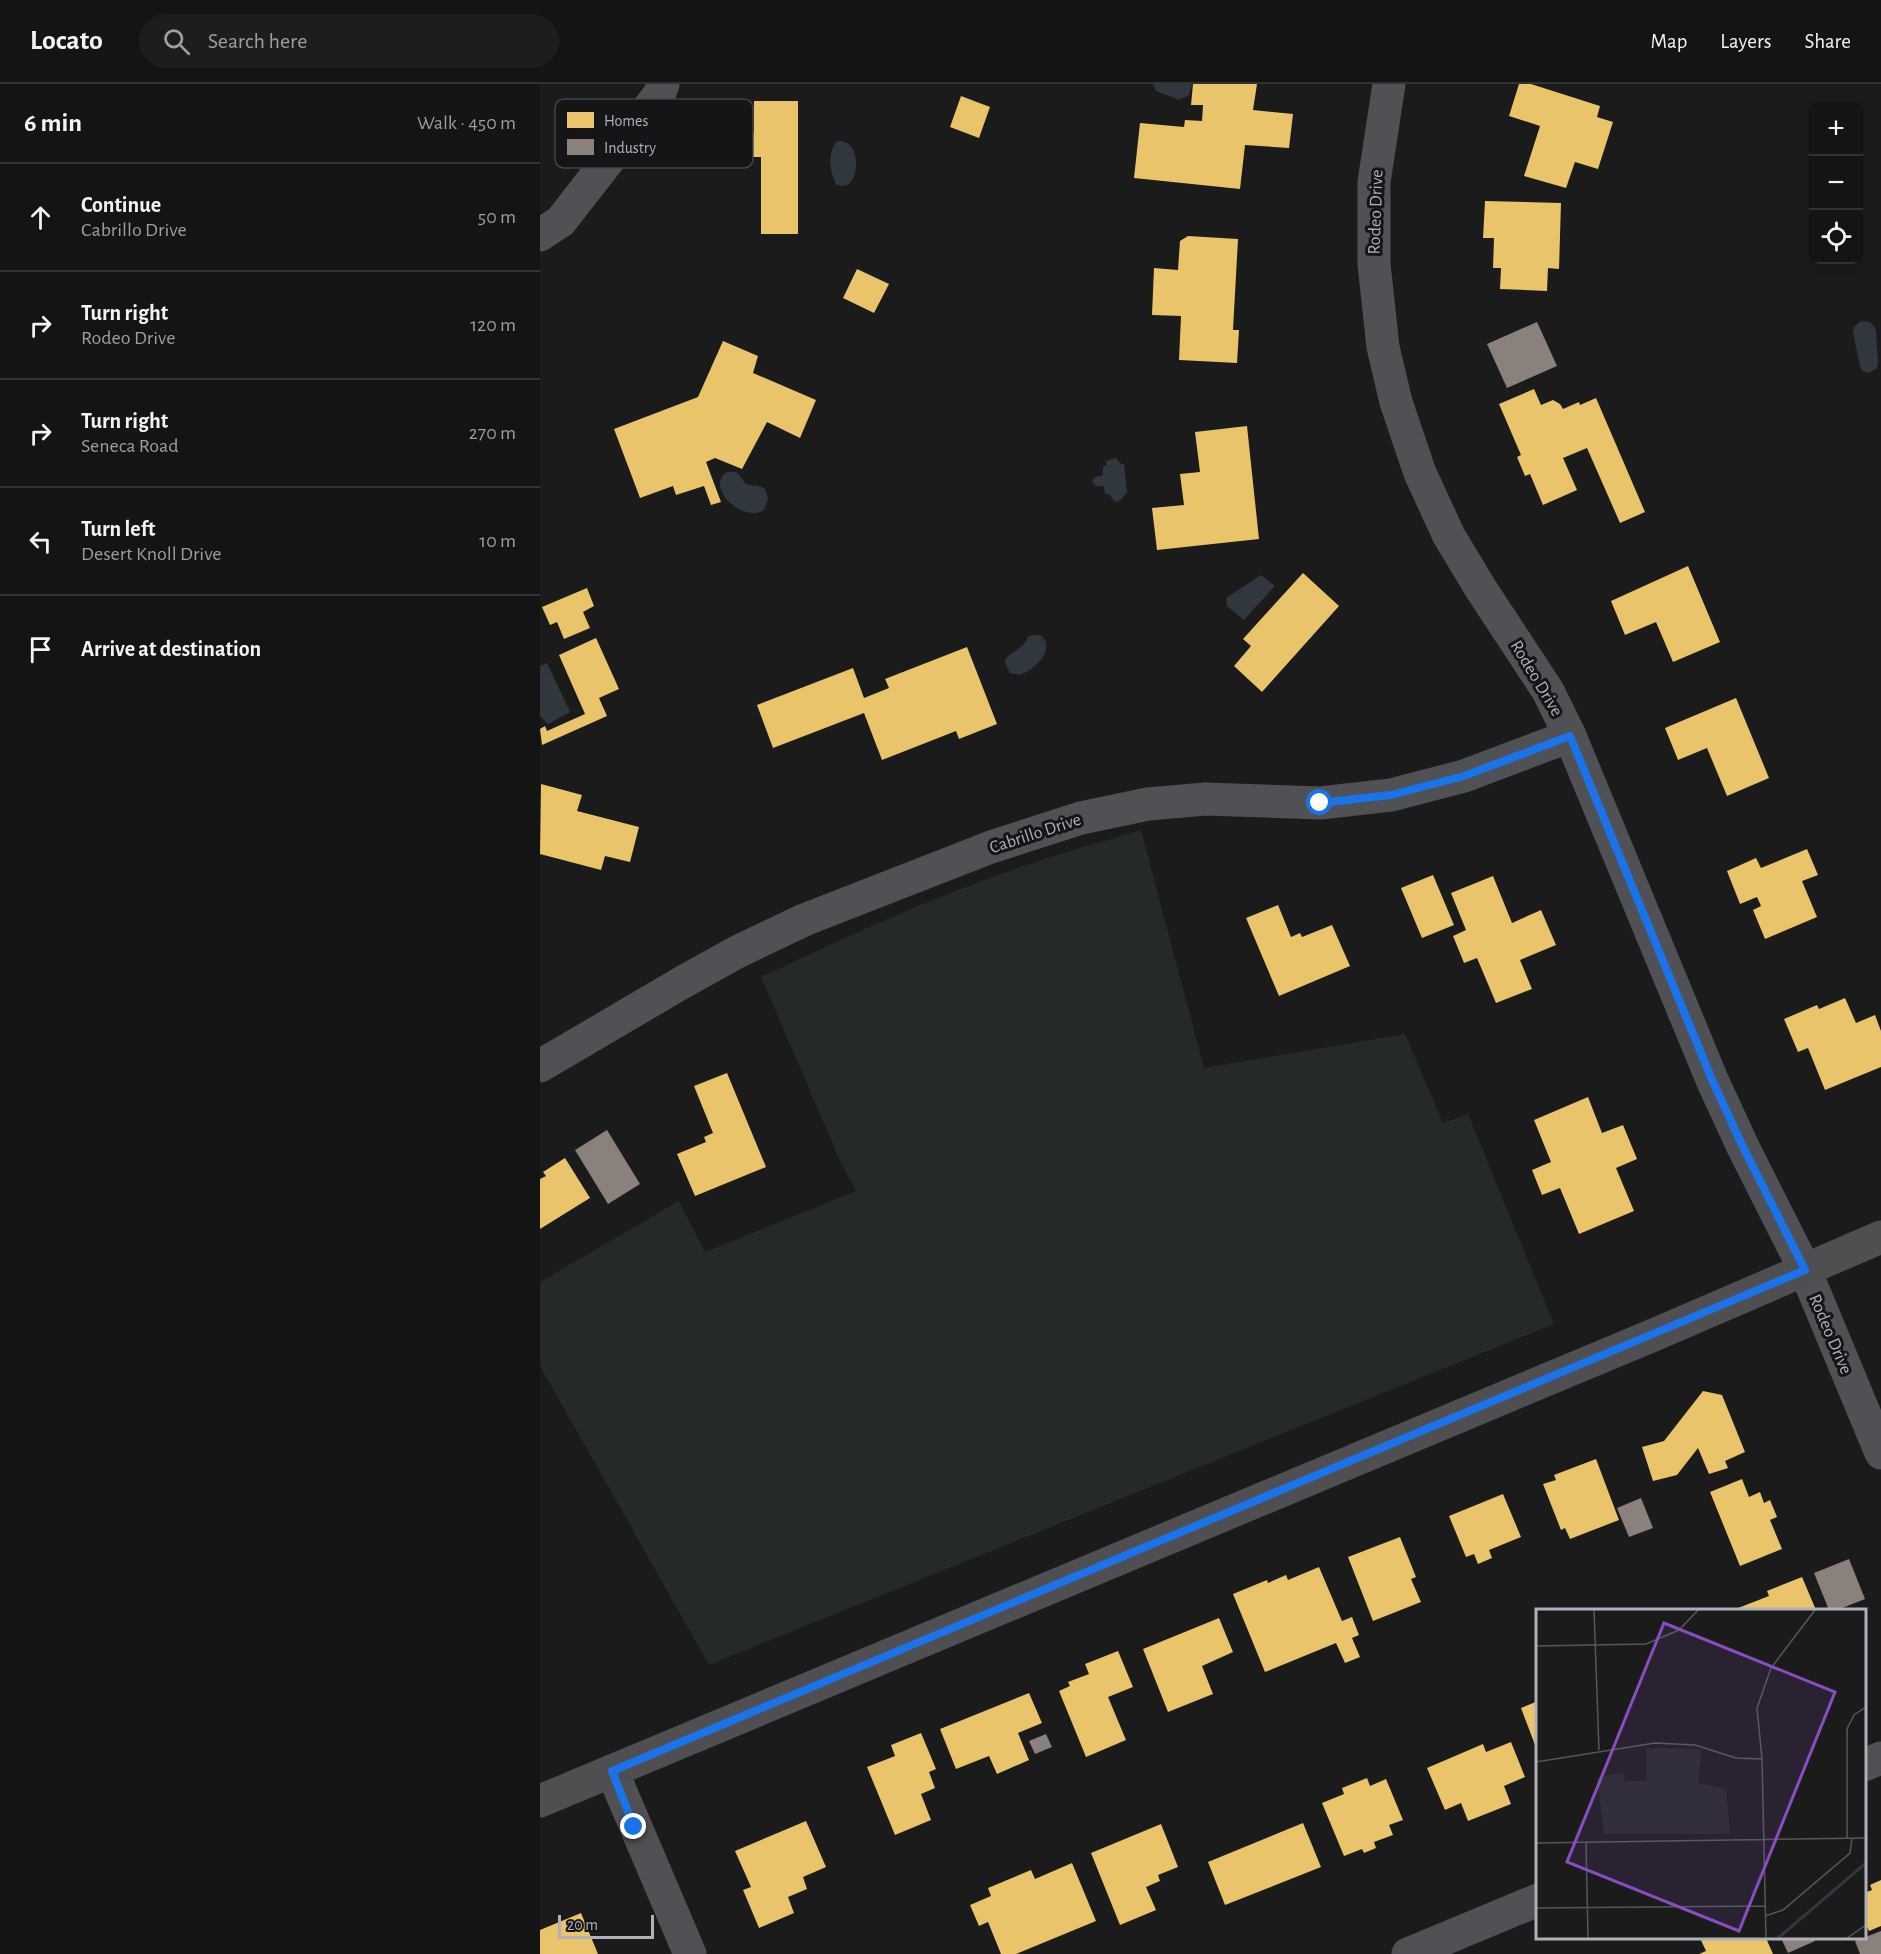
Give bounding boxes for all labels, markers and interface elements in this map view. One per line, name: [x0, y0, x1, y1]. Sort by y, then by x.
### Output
search box: [139, 14, 559, 68]
icon: search: [160, 25, 193, 58]
text: Locato: [30, 27, 103, 55]
text: Search here: [208, 30, 307, 52]
text: Map: [1651, 31, 1687, 52]
text: Layers: [1720, 31, 1771, 52]
text: Share: [1804, 31, 1851, 52]
legend: [555, 99, 753, 168]
map controls: [1809, 102, 1863, 264]
button: +: [1809, 102, 1863, 156]
text: 6 min: [24, 110, 82, 136]
text: Walk · 450 m: [417, 113, 516, 133]
text: Homes: [604, 113, 648, 129]
text: Industry: [604, 140, 656, 157]
button: −: [1809, 156, 1863, 210]
street label: Rodeo Drive: [1366, 169, 1386, 255]
text: Continue: [81, 194, 161, 216]
icon: ahead: [24, 201, 57, 234]
text: 50 m: [478, 207, 516, 227]
button: locate: [1809, 210, 1863, 264]
text: Cabrillo Drive: [81, 220, 187, 240]
text: Turn right: [81, 302, 168, 324]
icon: right: [24, 309, 57, 342]
text: 120 m: [470, 315, 516, 335]
text: Rodeo Drive: [81, 328, 176, 348]
text: Turn right: [81, 410, 168, 432]
icon: right: [24, 417, 57, 450]
text: 270 m: [469, 423, 516, 443]
text: Seneca Road: [81, 436, 179, 456]
text: Turn left: [81, 518, 155, 540]
icon: left: [24, 525, 57, 558]
text: 10 m: [479, 531, 516, 551]
text: Desert Knoll Drive: [81, 544, 222, 564]
icon: arrive: [24, 633, 57, 666]
street label: Rodeo Drive: [1507, 637, 1566, 720]
text: Arrive at destination: [81, 638, 261, 660]
route start: [1306, 789, 1332, 815]
street label: Cabrillo Drive: [987, 811, 1083, 857]
street label: Rodeo Drive: [1805, 1292, 1855, 1377]
inset map: [1536, 1609, 1866, 1939]
route end: [620, 1813, 646, 1839]
scale bar: [558, 1912, 654, 1940]
text: 20 m: [567, 1917, 598, 1933]

